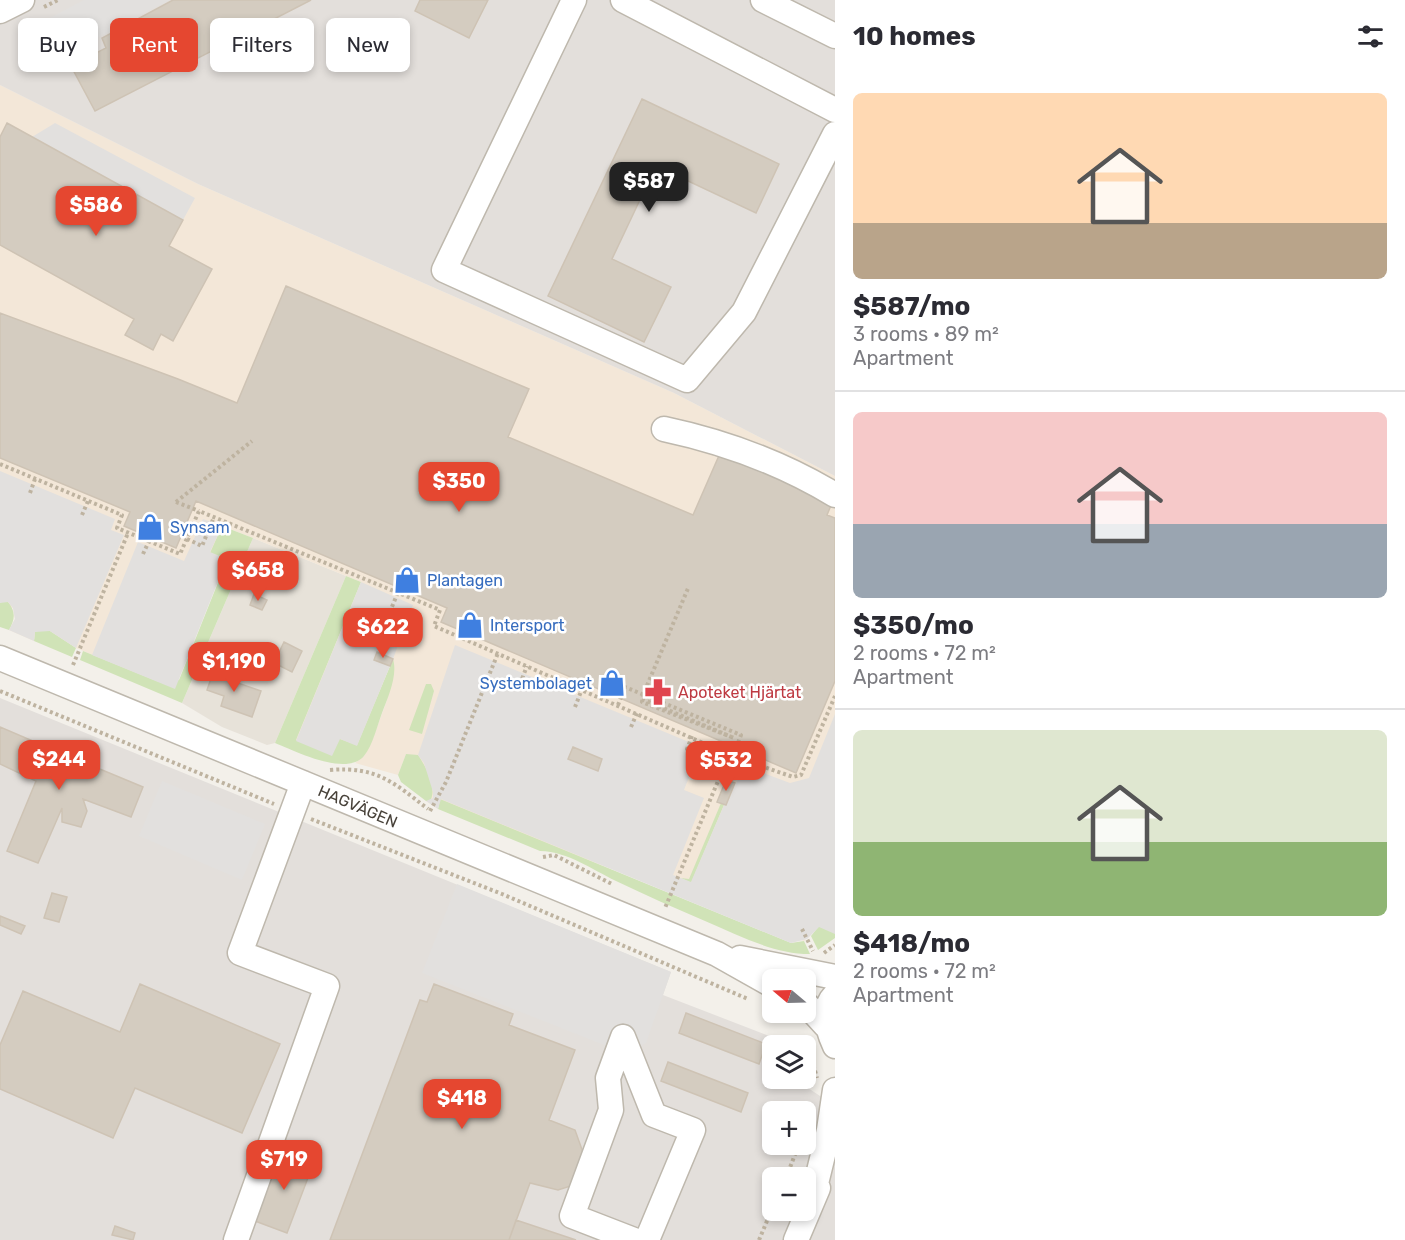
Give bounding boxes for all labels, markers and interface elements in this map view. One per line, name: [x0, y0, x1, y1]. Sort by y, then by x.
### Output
chip: Buy: [18, 18, 98, 72]
chip: Rent: [110, 18, 198, 72]
chip: Filters: [210, 18, 314, 72]
chip: New: [326, 18, 410, 72]
icon: filters: [1354, 20, 1387, 53]
text: 10 homes: [853, 21, 976, 52]
icon: home: [1066, 132, 1174, 240]
pin: $587: [613, 162, 685, 213]
text: $587: [623, 169, 675, 193]
pin: $586: [60, 186, 132, 237]
text: $586: [70, 193, 122, 217]
text: $587/mo: [853, 291, 970, 322]
text: 3 rooms · 89 m²: [853, 322, 999, 346]
text: Apartment: [853, 346, 954, 370]
icon: home: [1066, 451, 1174, 559]
pin: $350: [423, 462, 495, 513]
text: $350: [432, 469, 486, 493]
shop icon: Synsam: [135, 512, 165, 542]
place label: Synsam: [170, 518, 230, 537]
pin: $658: [222, 551, 294, 602]
text: $658: [232, 558, 284, 582]
shop icon: Plantagen: [392, 565, 422, 595]
place label: Plantagen: [427, 571, 503, 590]
pin: $622: [347, 608, 419, 659]
shop icon: Intersport: [455, 610, 485, 640]
text: $350/mo: [853, 610, 974, 641]
text: $622: [357, 615, 409, 639]
place label: Intersport: [490, 616, 564, 635]
text: 2 rooms · 72 m²: [853, 641, 996, 665]
pin: $1,190: [185, 642, 283, 693]
text: $1,190: [202, 649, 266, 673]
text: Apartment: [853, 665, 954, 689]
shop icon: Systembolaget: [597, 668, 627, 698]
place label: Systembolaget: [480, 674, 592, 693]
pharmacy icon: Apoteket Hjärtat: [643, 677, 673, 707]
place label: Apoteket Hjärtat: [678, 683, 801, 702]
pin: $244: [23, 740, 95, 791]
pin: $532: [690, 741, 762, 792]
text: $244: [32, 747, 86, 771]
text: $532: [700, 748, 752, 772]
icon: home: [1066, 769, 1174, 877]
street label: HAGVÄGEN: [315, 781, 400, 832]
text: $418/mo: [853, 928, 970, 959]
text: 2 rooms · 72 m²: [853, 959, 996, 983]
north arrow: [762, 969, 816, 1023]
map controls: [762, 969, 816, 1221]
text: Apartment: [853, 983, 954, 1007]
button: layers: [762, 1035, 816, 1089]
pin: $418: [426, 1079, 498, 1130]
text: $418: [437, 1086, 487, 1110]
button: +: [762, 1101, 816, 1155]
pin: $719: [248, 1140, 320, 1191]
text: $719: [260, 1147, 308, 1171]
button: −: [762, 1167, 816, 1221]

